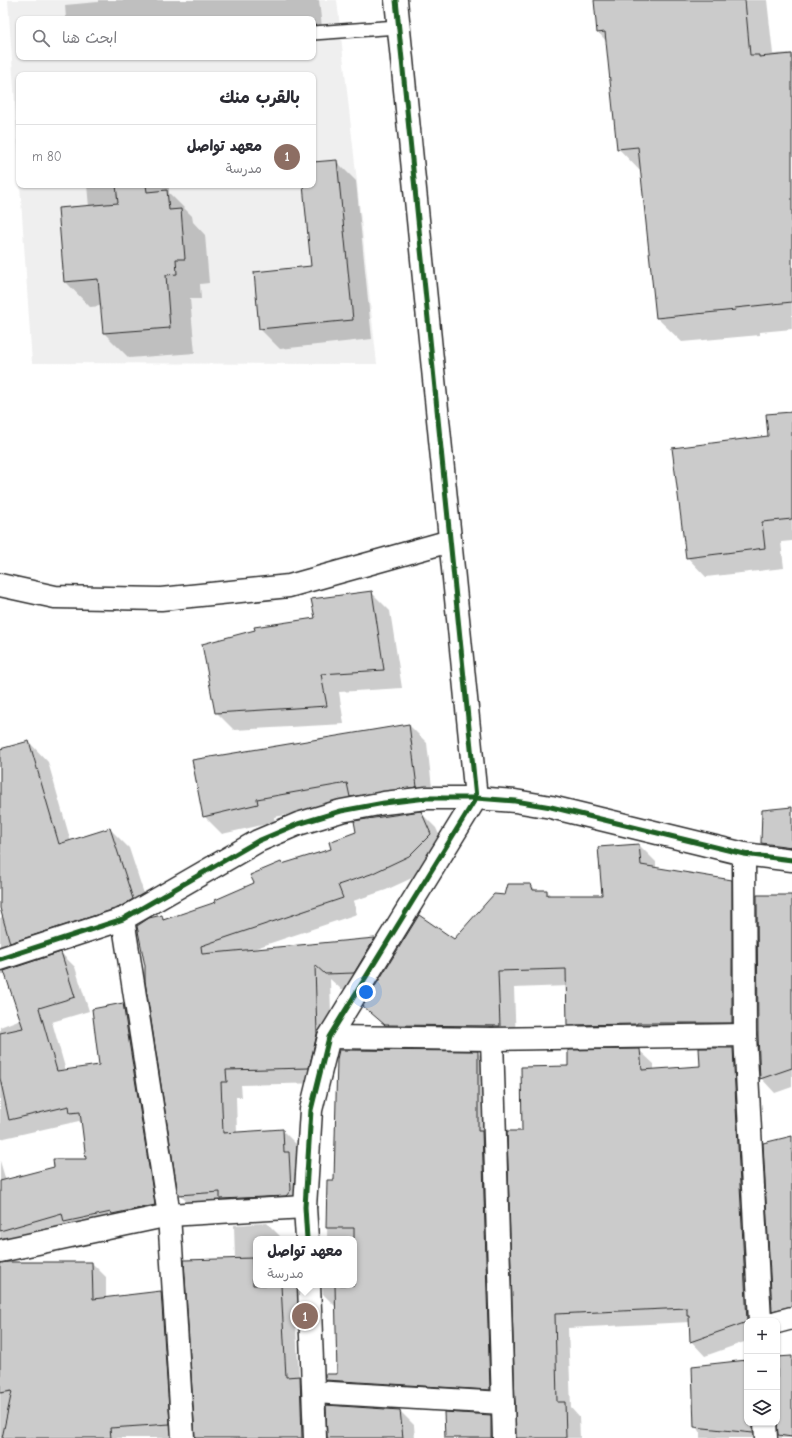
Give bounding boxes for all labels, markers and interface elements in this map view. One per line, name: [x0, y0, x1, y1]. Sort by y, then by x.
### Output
search box: [16, 16, 316, 60]
icon: search: [30, 27, 52, 49]
text: ابحث هنا: [62, 29, 117, 47]
text: بالقرب منك: [219, 88, 300, 107]
text: معهد تواصل: [187, 137, 262, 155]
text: 80 m: [32, 149, 62, 164]
text: 1: [284, 149, 290, 164]
text: مدرسة: [226, 161, 262, 176]
your location: [356, 982, 376, 1002]
popup: [253, 1236, 357, 1288]
text: معهد تواصل: [267, 1242, 343, 1260]
text: مدرسة: [267, 1266, 304, 1281]
pin: 1: [292, 1301, 318, 1331]
map controls: [744, 1318, 780, 1426]
button: +: [744, 1318, 780, 1354]
button: −: [744, 1354, 780, 1390]
button: layers: [744, 1390, 780, 1426]

